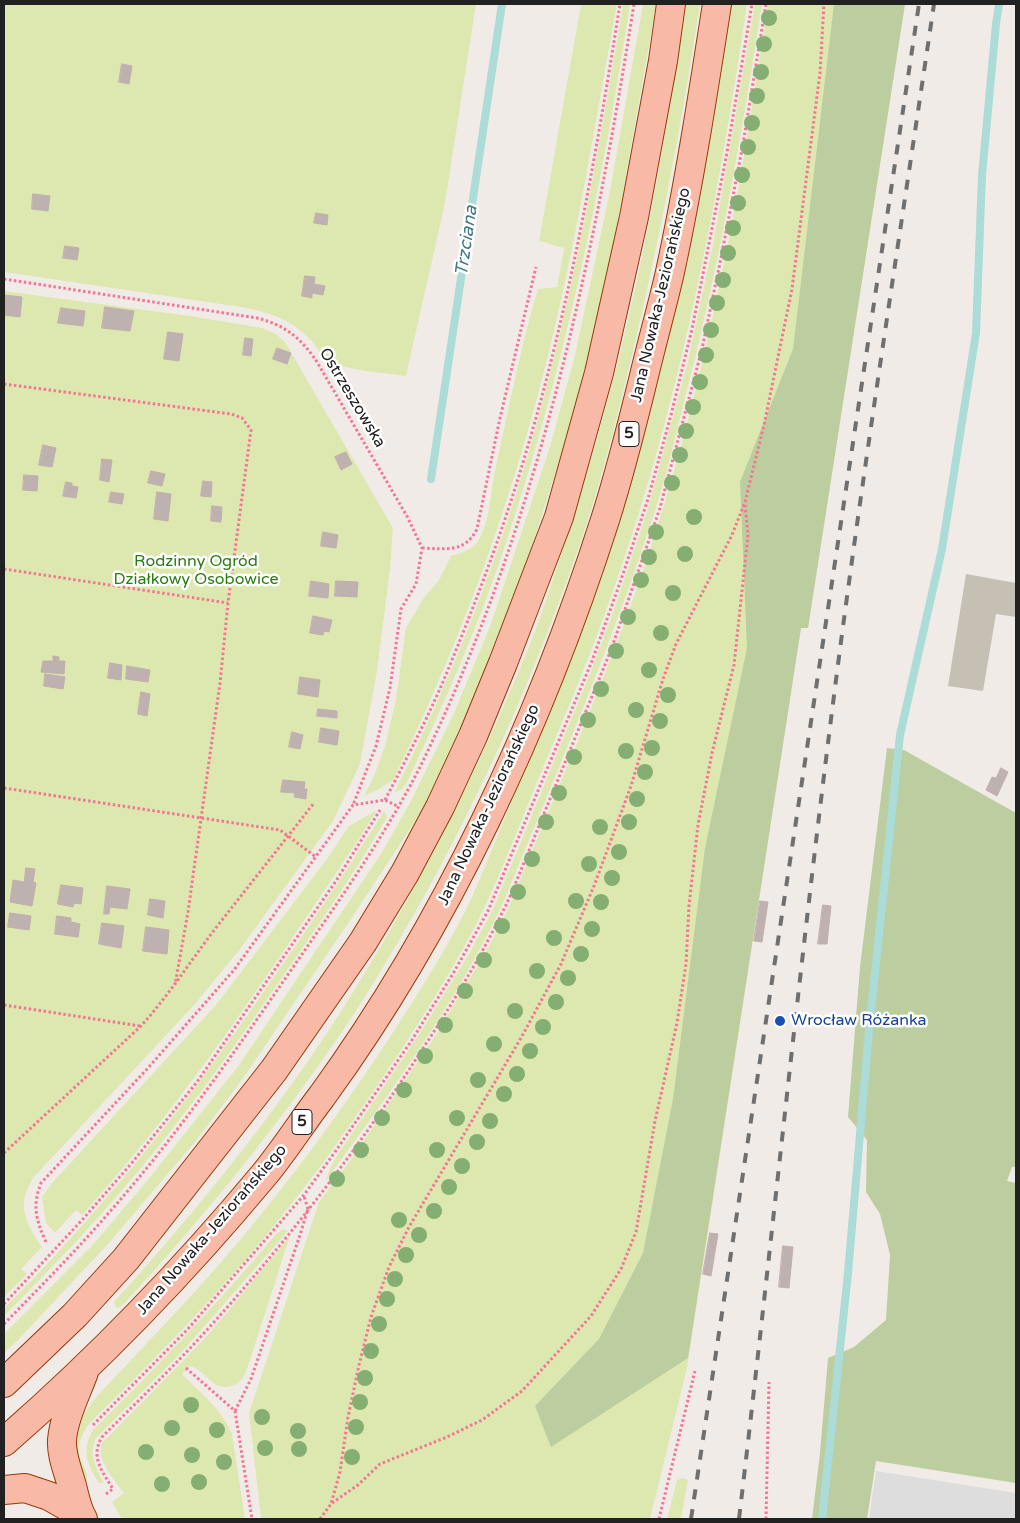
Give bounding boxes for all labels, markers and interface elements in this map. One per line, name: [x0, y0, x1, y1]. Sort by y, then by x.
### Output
street label: Jana Nowaka-Jeziorańskiego: [627, 186, 695, 404]
water label: Trzciana: [451, 204, 483, 278]
street label: Ostrzeszowska: [315, 345, 389, 451]
road number: 5: [619, 422, 639, 446]
park label: Rodzinny Ogród Działkowy Osobowice: [114, 552, 278, 590]
street label: Jana Nowaka-Jeziorańskiego: [434, 701, 544, 909]
place label: Wrocław Różanka: [791, 1011, 927, 1031]
marker: Wrocław Różanka: [773, 1014, 787, 1028]
road number: 5: [292, 1110, 312, 1134]
street label: Jana Nowaka-Jeziorańskiego: [133, 1141, 291, 1319]

